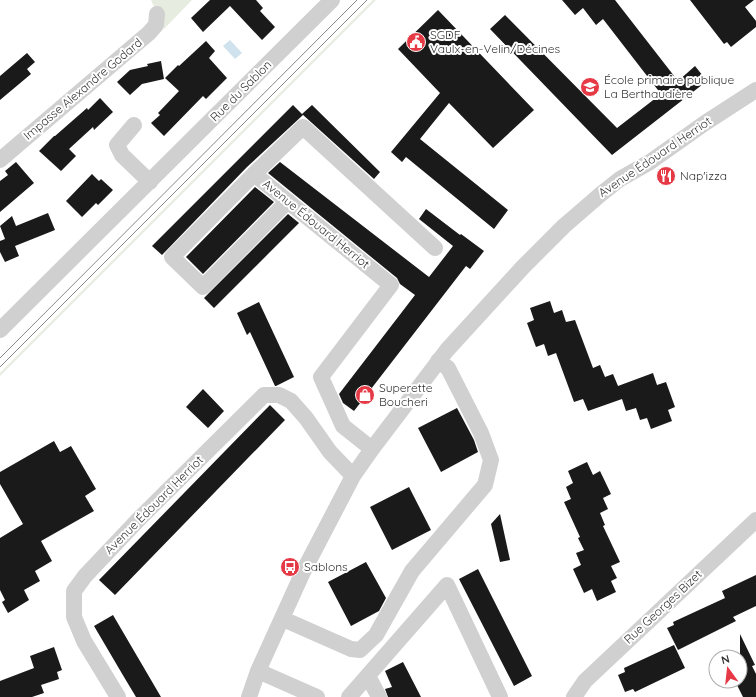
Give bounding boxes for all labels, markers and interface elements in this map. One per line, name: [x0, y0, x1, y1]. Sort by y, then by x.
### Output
place label: SGDF Vaulx-en-Velin/Décines: [430, 27, 560, 56]
public building icon: SGDF Vaulx-en-Velin/Décines: [405, 31, 427, 53]
street label: Impasse Alexandre Godard: [20, 35, 145, 143]
street label: Rue du Sablon: [207, 57, 274, 124]
place label: École primaire publique La Berthaudière: [604, 72, 734, 101]
school or university icon: École primaire publique La Berthaudière: [579, 76, 601, 98]
street label: Avenue Édouard Herriot: [595, 113, 714, 200]
restaurant icon: Nap'izza: [655, 165, 677, 187]
place label: Nap'izza: [680, 168, 727, 183]
street label: Avenue Édouard Herriot: [260, 176, 373, 271]
place label: Superette Boucheri: [379, 380, 433, 409]
shop icon: Superette Boucheri: [354, 384, 376, 406]
street label: Avenue Édouard Herriot: [101, 452, 206, 557]
bus stop icon: Sablons: [279, 556, 301, 578]
place label: Sablons: [304, 559, 348, 574]
street label: Rue Georges Bizet: [620, 567, 705, 647]
north arrow: [708, 649, 748, 689]
text: N: [720, 652, 731, 667]

